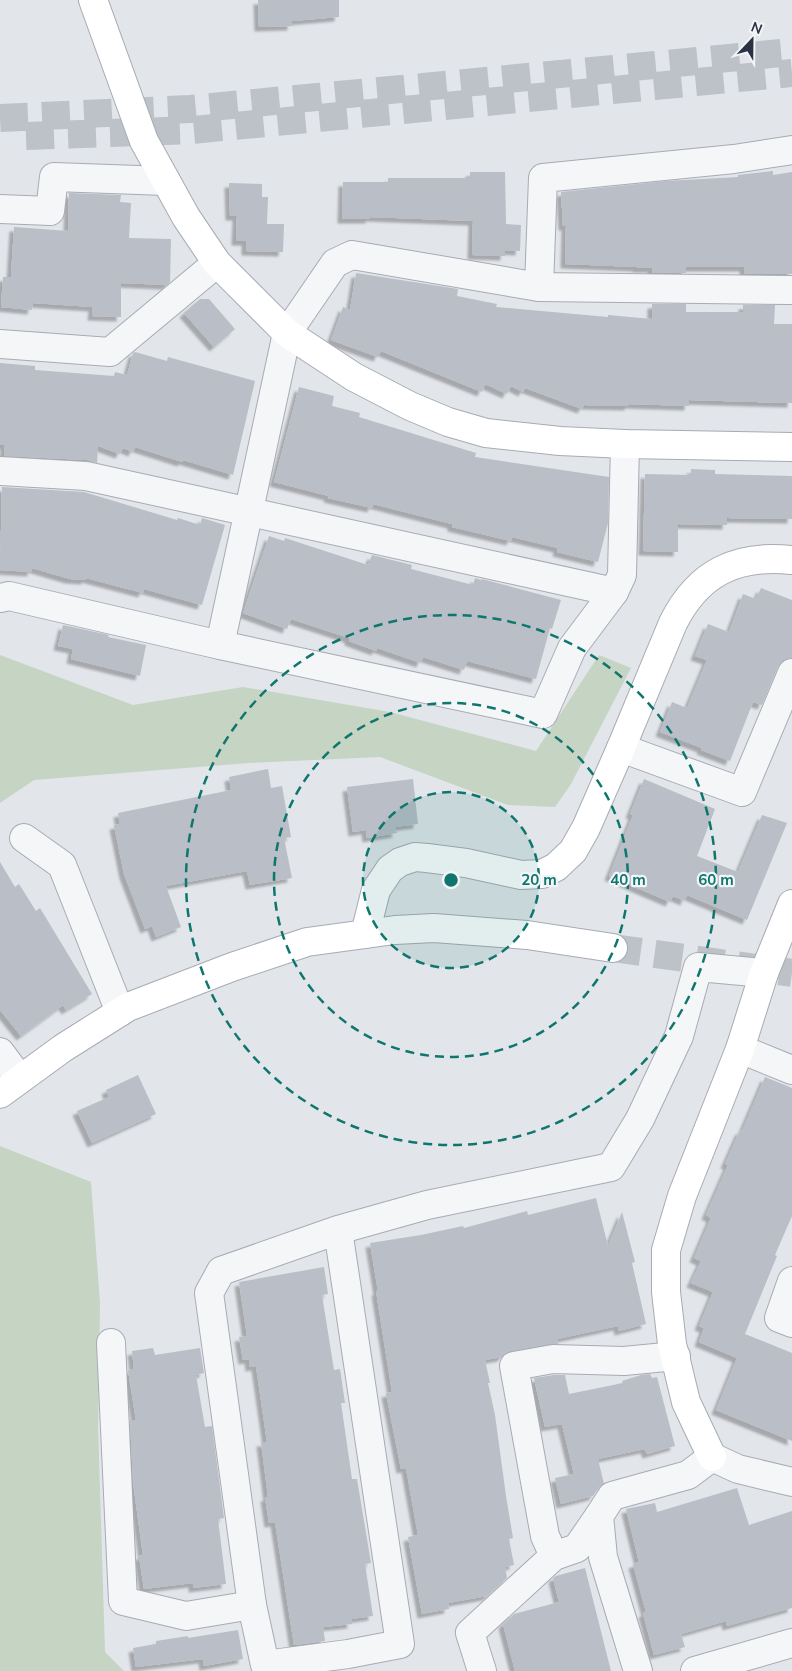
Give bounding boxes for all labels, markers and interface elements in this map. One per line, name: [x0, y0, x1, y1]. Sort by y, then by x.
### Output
north arrow: [727, 15, 777, 65]
text: N: [749, 18, 765, 38]
text: 20 m: [521, 870, 557, 889]
text: 40 m: [610, 870, 646, 889]
text: 60 m: [698, 870, 734, 889]
centre of rings: [442, 871, 460, 889]

